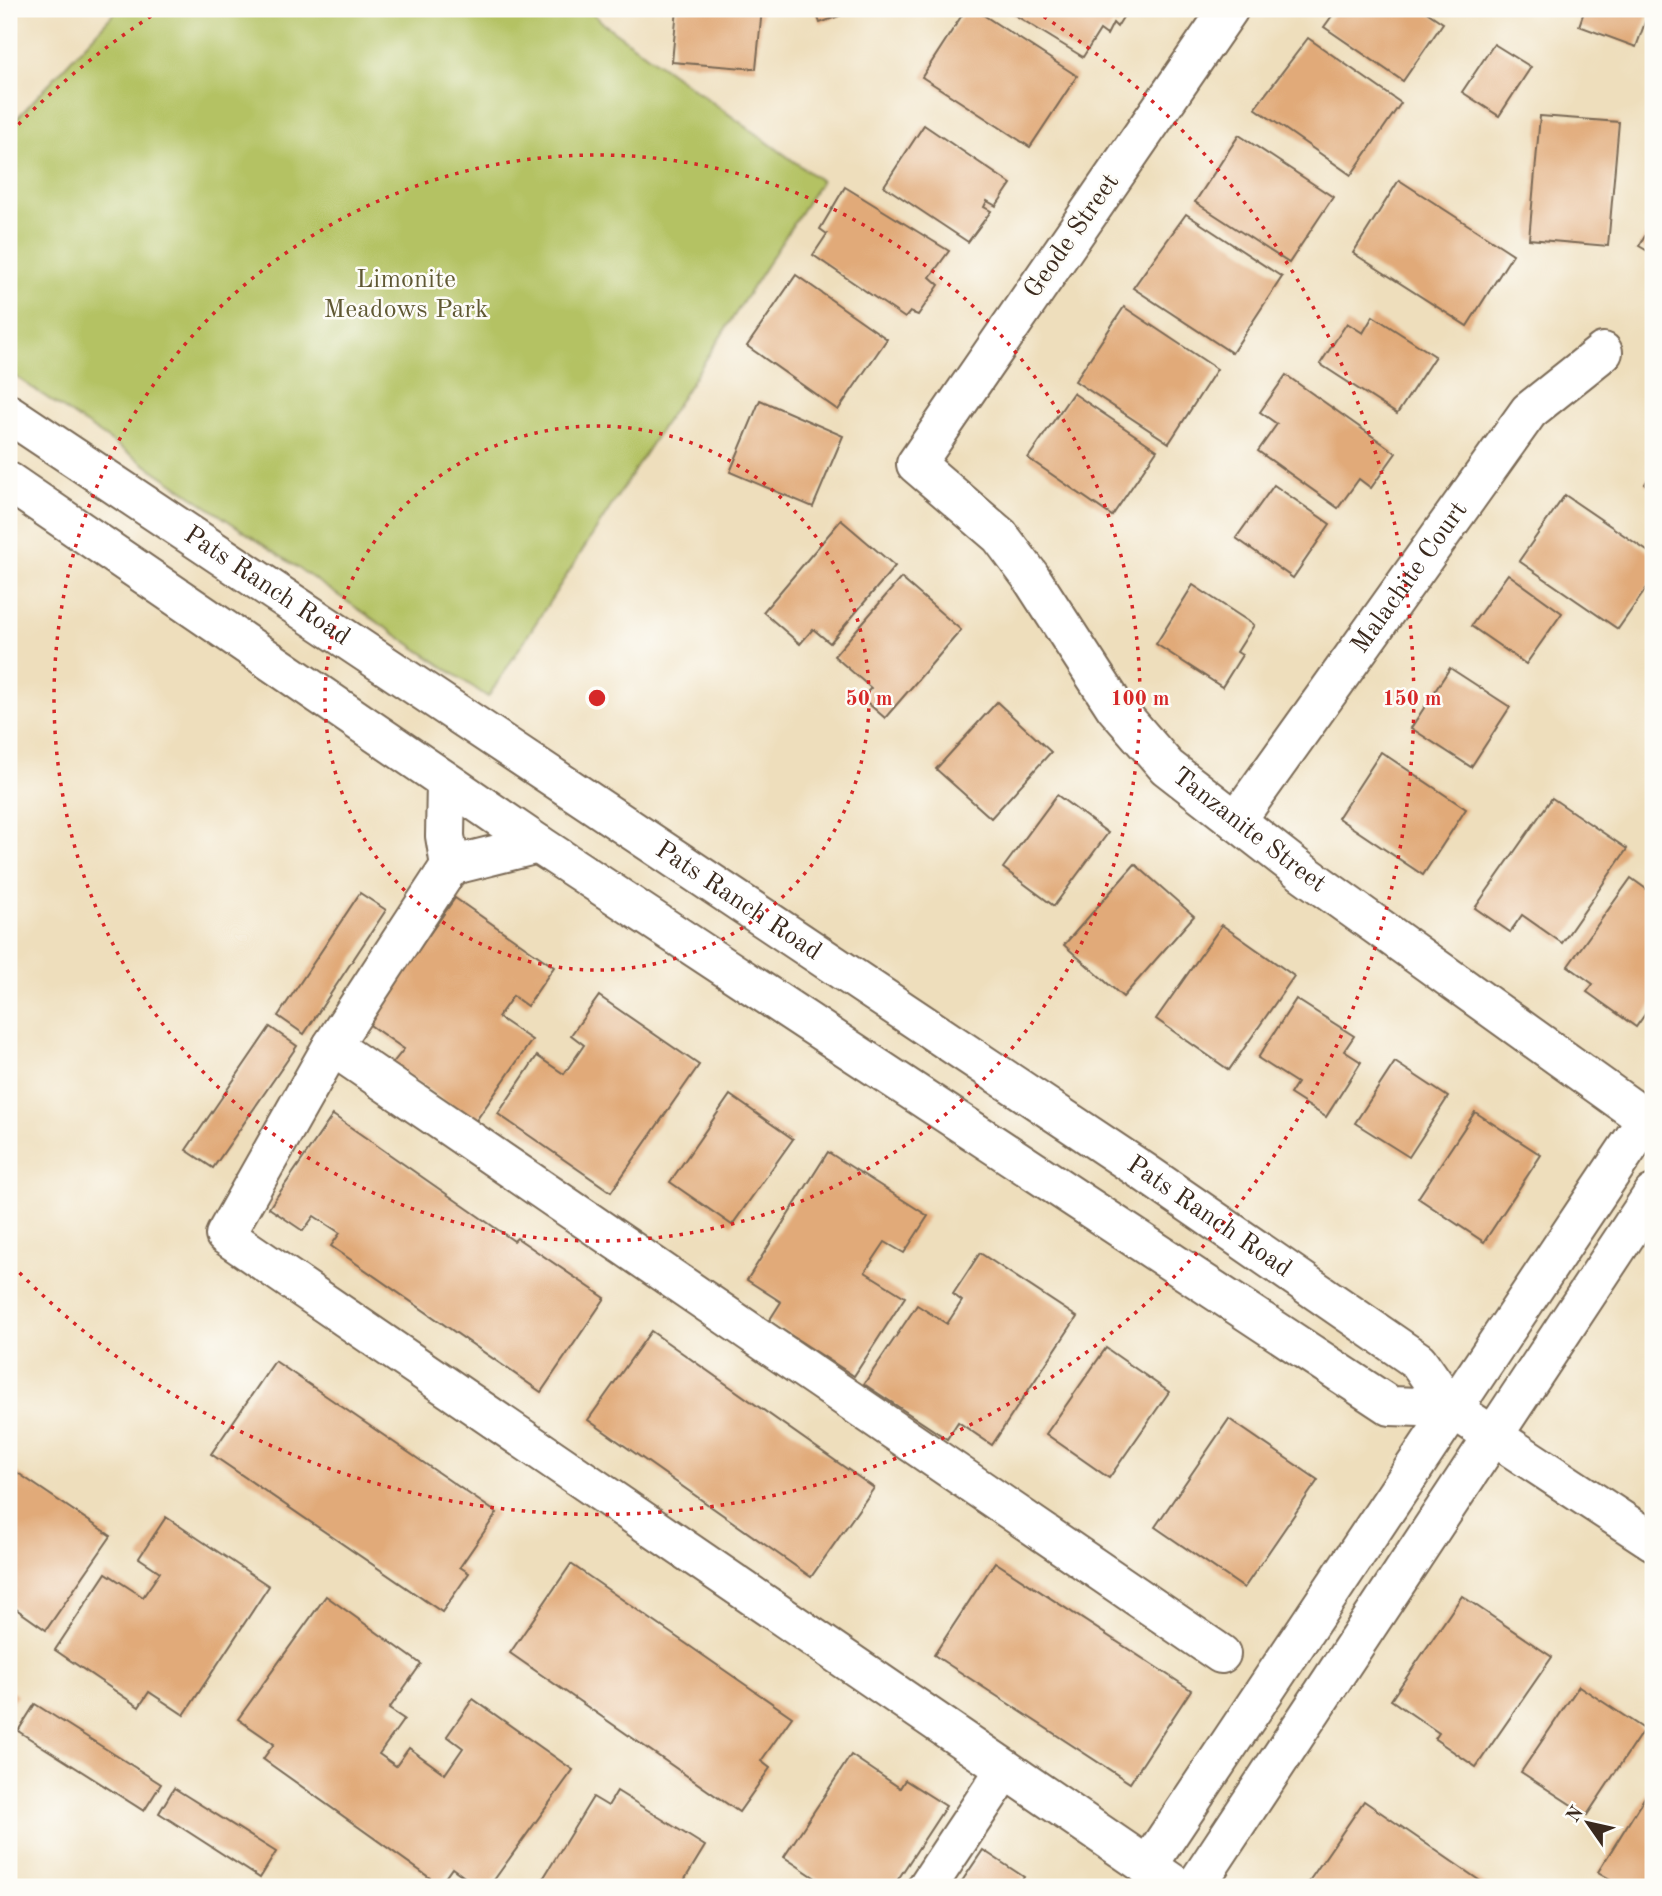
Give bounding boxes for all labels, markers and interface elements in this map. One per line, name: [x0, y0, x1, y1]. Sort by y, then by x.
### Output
street label: Geode Street: [1020, 169, 1124, 303]
park label: Limonite Meadows Park: [324, 267, 488, 323]
street label: Malachite Court: [1347, 497, 1473, 658]
street label: Pats Ranch Road: [179, 522, 354, 651]
centre of rings: [585, 686, 609, 710]
text: 50 m: [845, 689, 893, 710]
text: 100 m: [1110, 689, 1170, 710]
text: 150 m: [1382, 689, 1442, 710]
street label: Tanzanite Street: [1167, 763, 1331, 898]
street label: Pats Ranch Road: [651, 837, 826, 966]
street label: Pats Ranch Road: [1122, 1151, 1296, 1283]
north arrow: [1554, 1787, 1624, 1857]
text: N: [1564, 1803, 1588, 1826]

